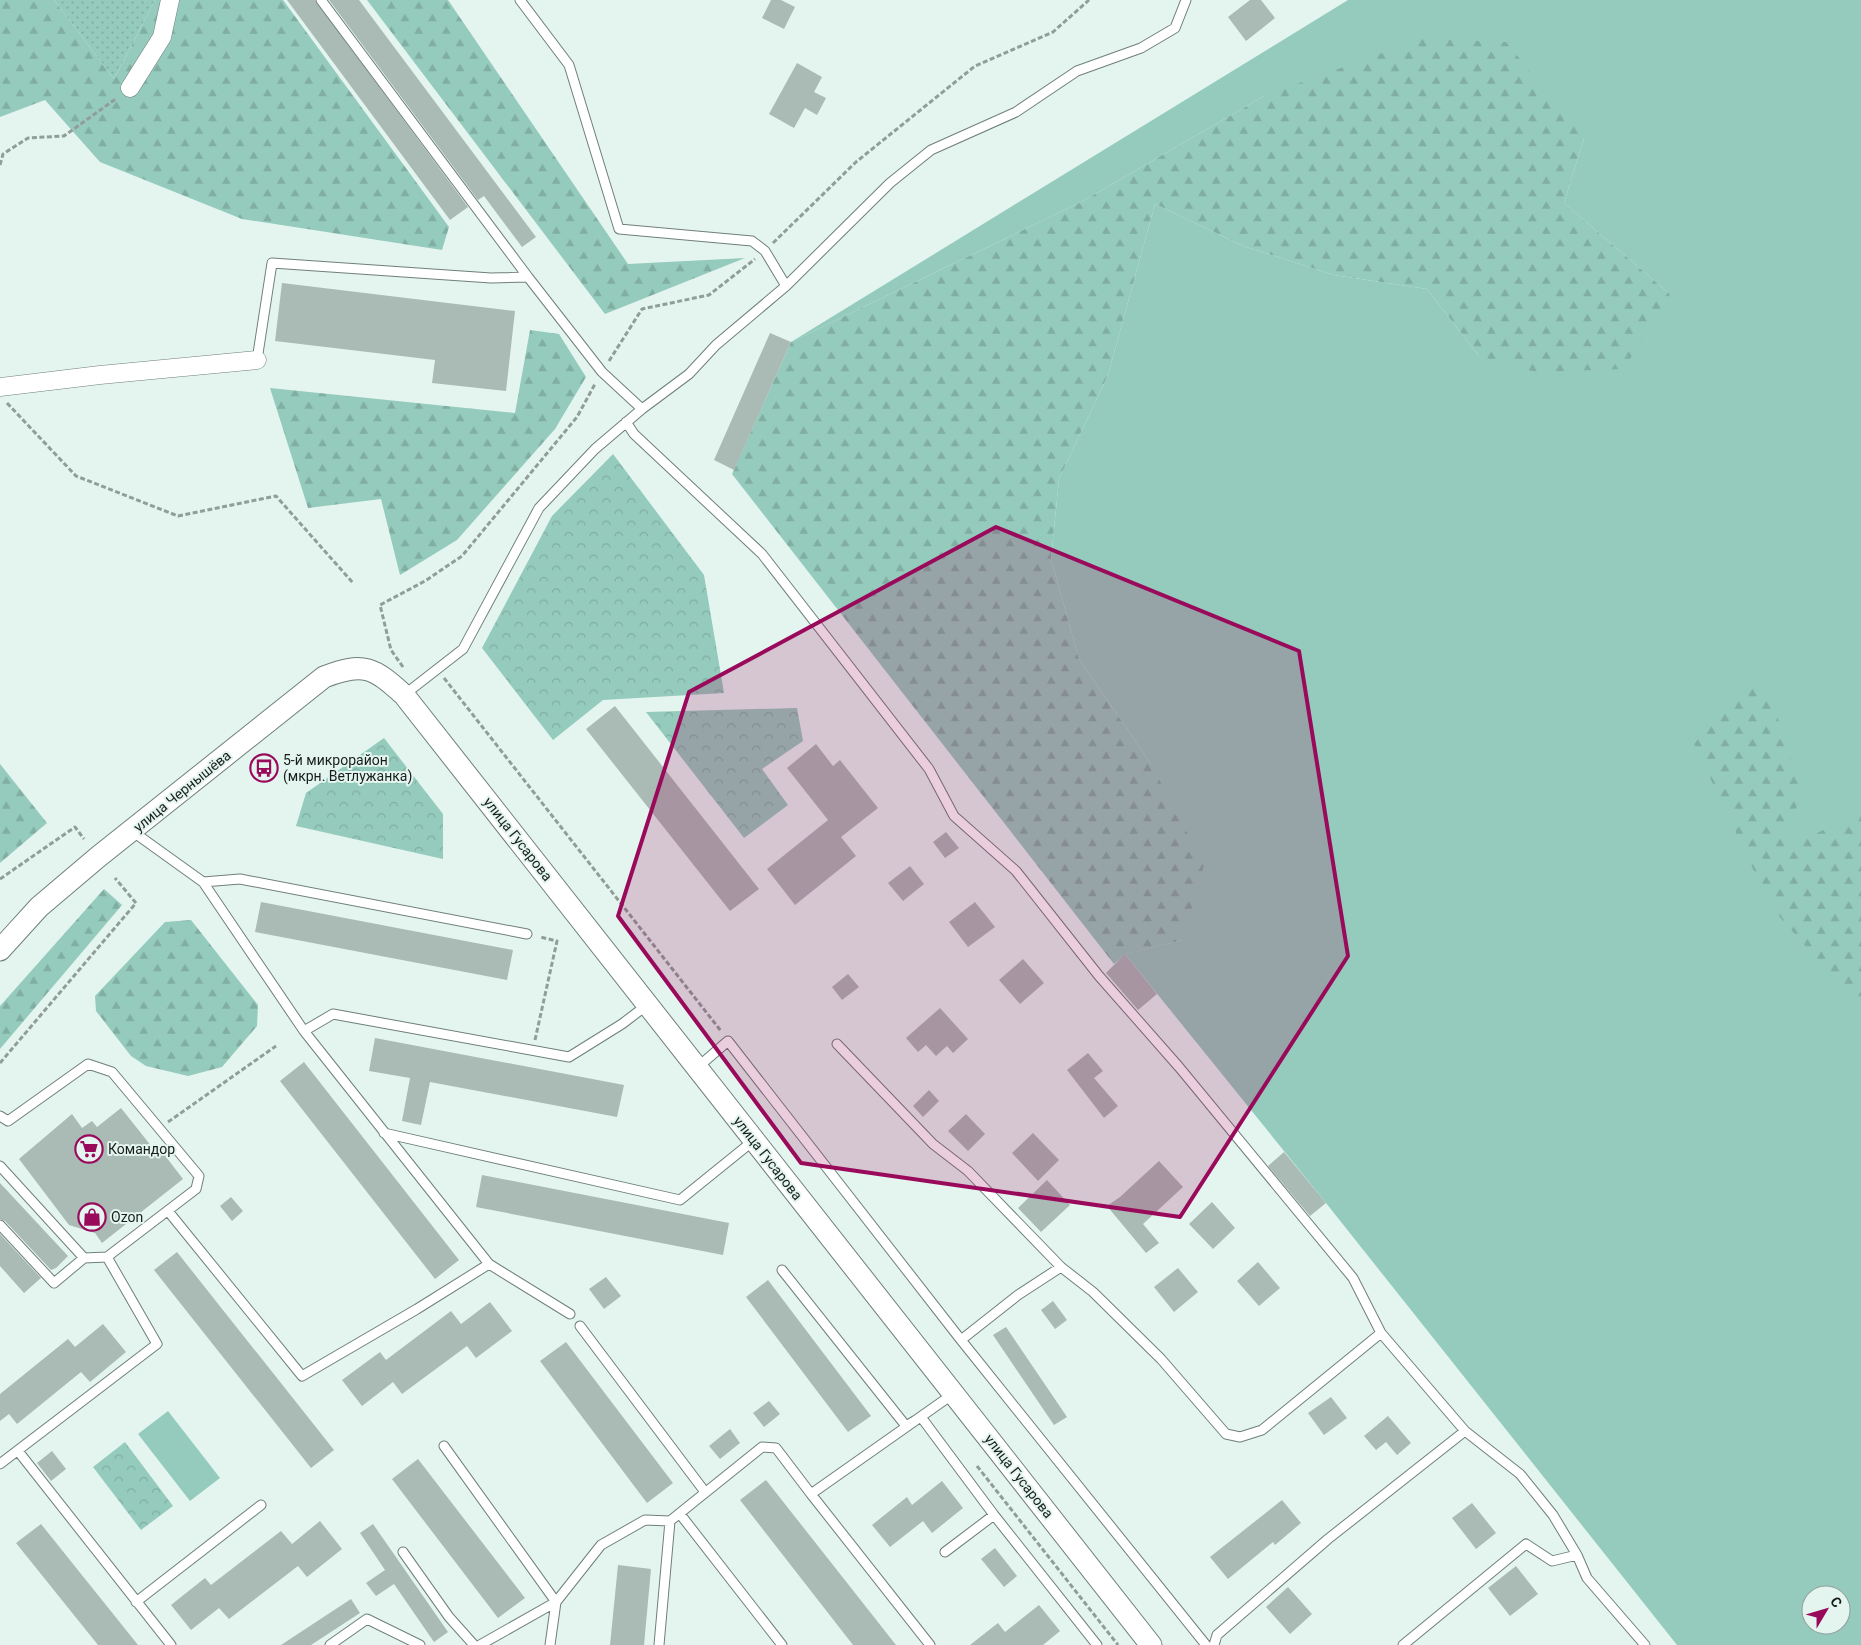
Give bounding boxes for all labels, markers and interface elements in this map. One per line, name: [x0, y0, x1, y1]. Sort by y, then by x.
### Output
street label: улица Чернышёва: [130, 747, 234, 835]
place label: 5-й микрорайон (мкрн. Ветлужанка): [283, 752, 412, 785]
bus stop icon: 5-й микрорайон (мкрн. Ветлужанка): [249, 753, 279, 783]
street label: улица Гусарова: [480, 794, 556, 884]
street label: улица Гусарова: [730, 1113, 806, 1203]
supermarket icon: Командор: [74, 1134, 104, 1164]
place label: Командор: [108, 1141, 175, 1157]
shop icon: Ozon: [77, 1202, 107, 1232]
place label: Ozon: [111, 1209, 143, 1225]
street label: улица Гусарова: [981, 1431, 1057, 1521]
north arrow: [1801, 1585, 1851, 1635]
text: С: [1827, 1593, 1845, 1611]

